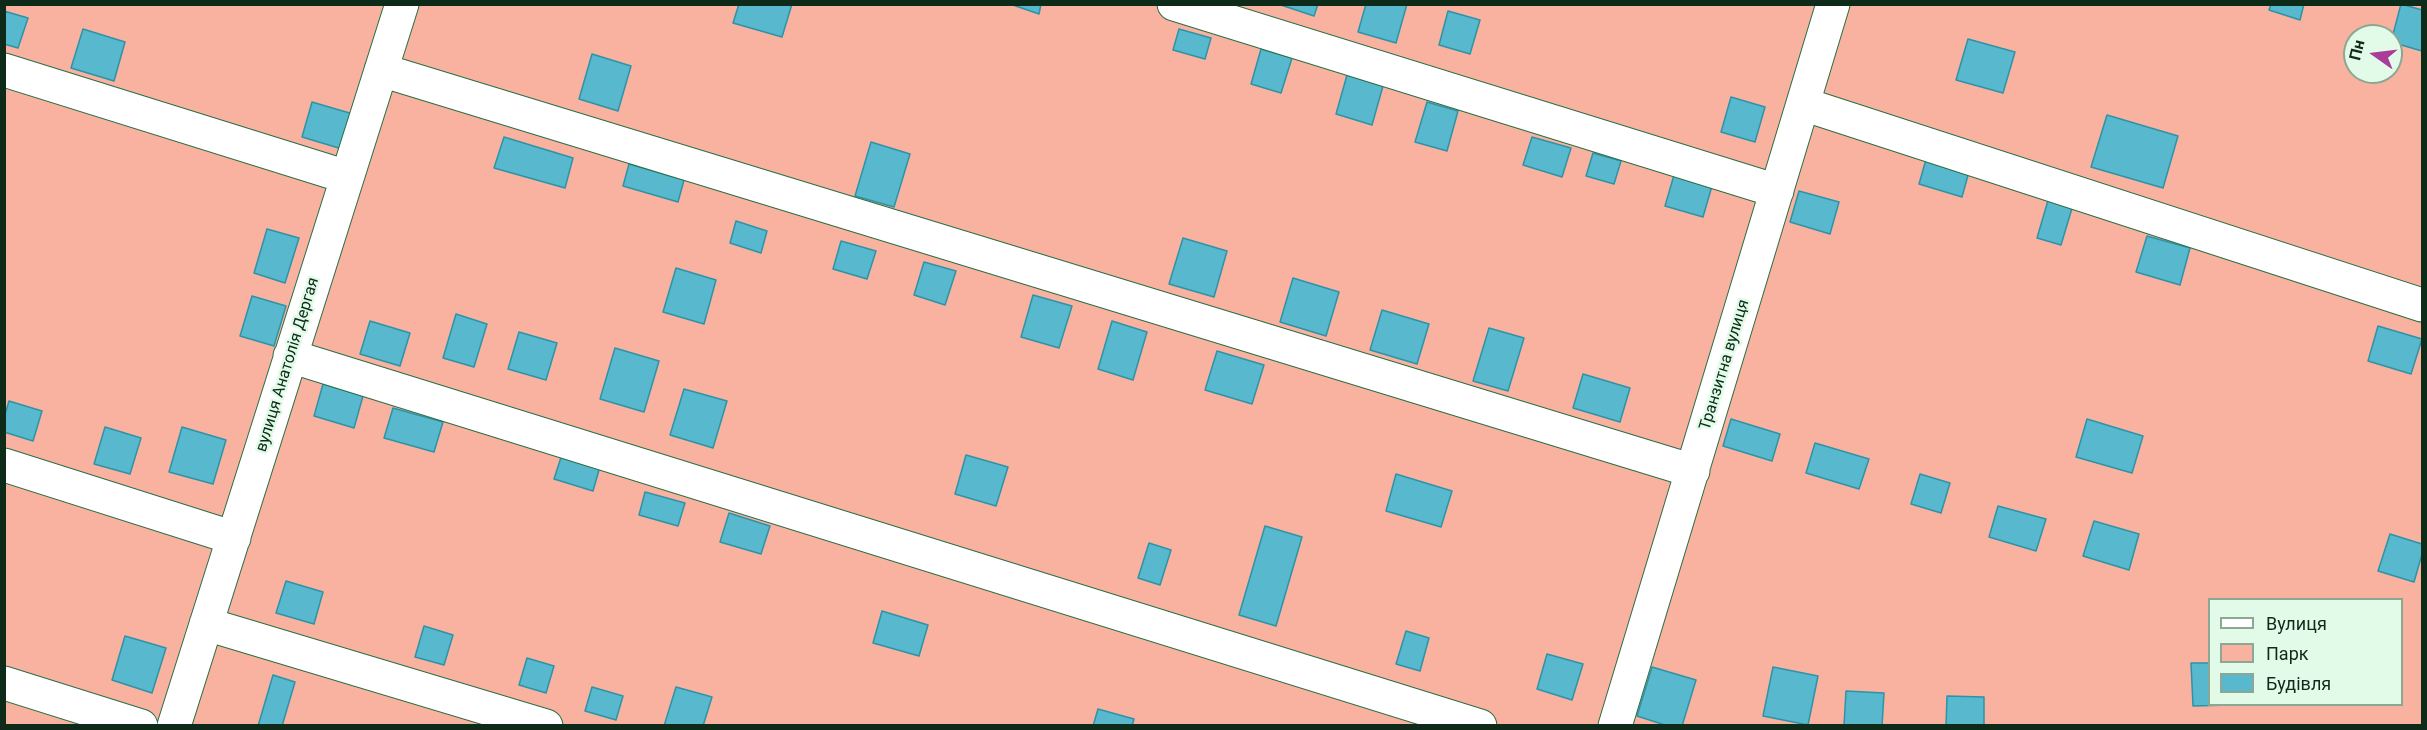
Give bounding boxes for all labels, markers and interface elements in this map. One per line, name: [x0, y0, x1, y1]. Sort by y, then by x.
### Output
north arrow: [2343, 24, 2403, 84]
text: Пн: [2345, 38, 2369, 62]
street label: вулиця Анатолія Дергая: [252, 275, 324, 455]
street label: Транзитна вулиця: [1696, 297, 1754, 433]
legend: [2208, 598, 2403, 706]
text: Вулиця: [2266, 613, 2327, 634]
text: Парк: [2266, 643, 2308, 664]
text: Будівля: [2266, 673, 2331, 694]

